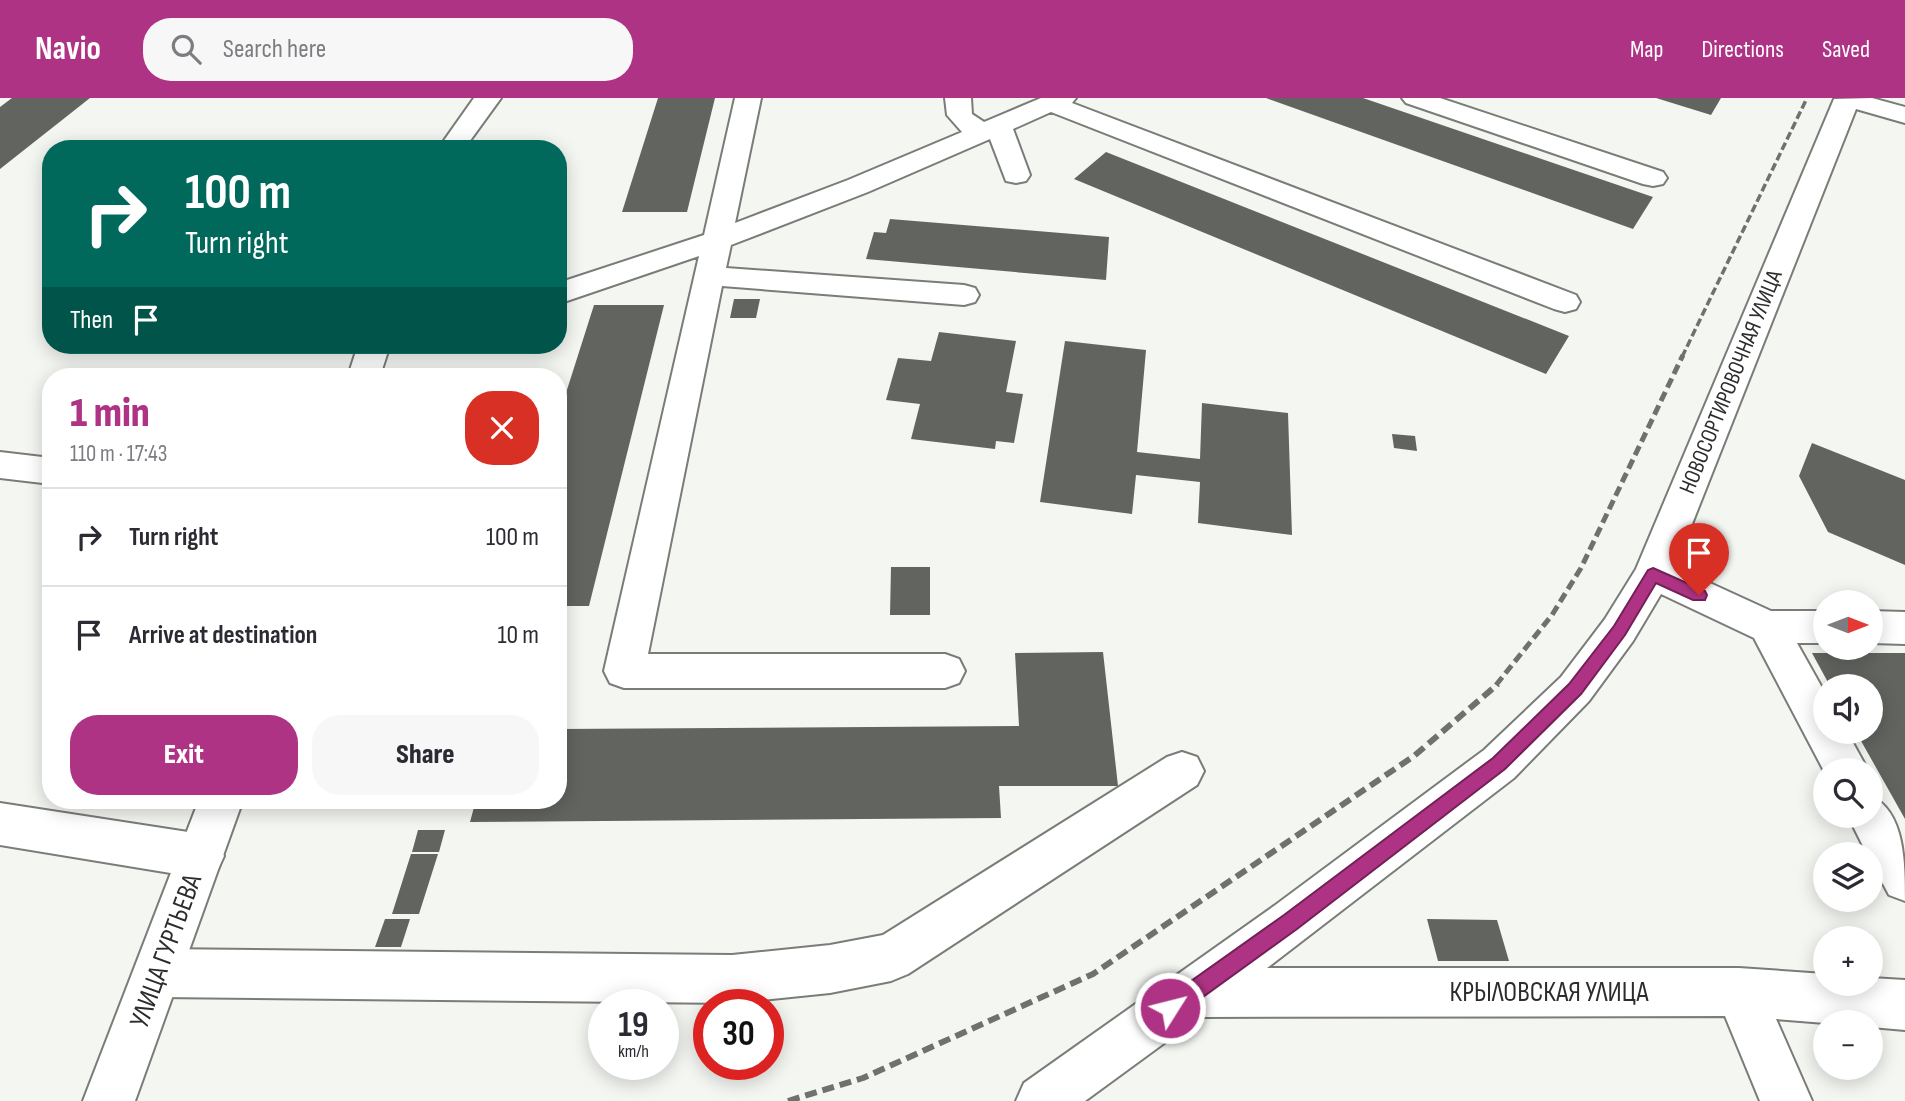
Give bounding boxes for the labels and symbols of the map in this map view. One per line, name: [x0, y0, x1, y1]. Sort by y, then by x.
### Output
street label: НОВОСОРТИРОВОЧНАЯ УЛИЦА: [1673, 266, 1789, 498]
pin: [1669, 523, 1729, 595]
north arrow: [1813, 590, 1883, 660]
street label: УЛИЦА ГУРТЬЕВА: [123, 869, 209, 1032]
position arrow: [1133, 971, 1207, 1045]
street label: КРЫЛОВСКАЯ УЛИЦА: [1450, 976, 1649, 1009]
speed limit sign: 30: [693, 989, 784, 1080]

